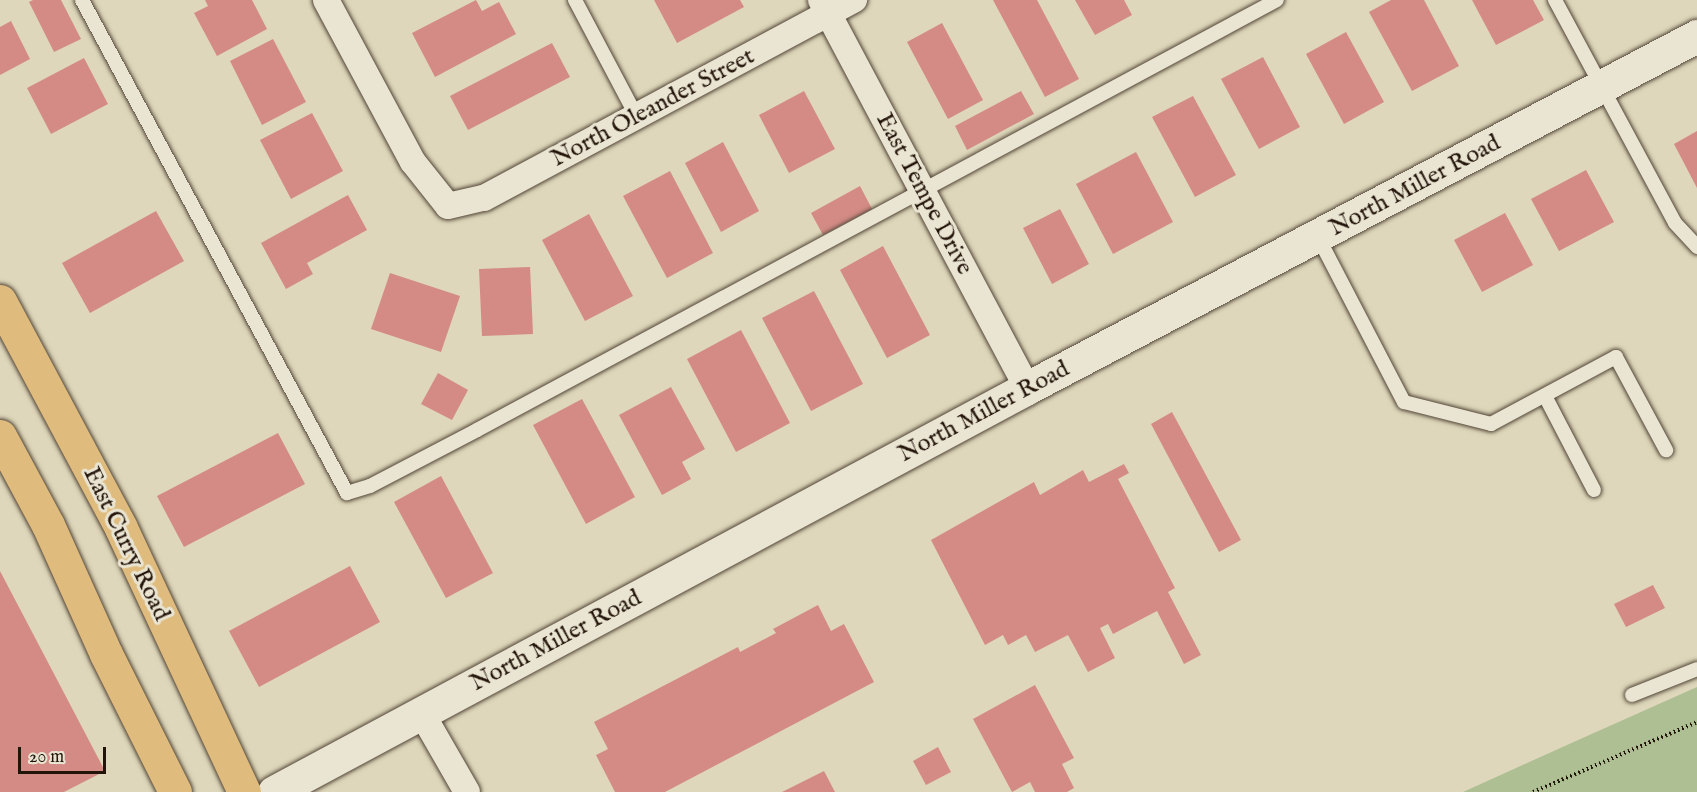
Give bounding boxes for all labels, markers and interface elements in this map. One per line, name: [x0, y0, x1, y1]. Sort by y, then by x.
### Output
street label: North Oleander Street: [546, 42, 760, 174]
street label: East Tempe Drive: [869, 108, 979, 280]
street label: North Miller Road: [1325, 129, 1505, 243]
street label: North Miller Road: [894, 355, 1074, 469]
street label: East Curry Road: [76, 462, 176, 626]
street label: North Miller Road: [466, 584, 646, 698]
scale bar: [21, 735, 110, 773]
text: 20 m: [29, 746, 64, 769]

